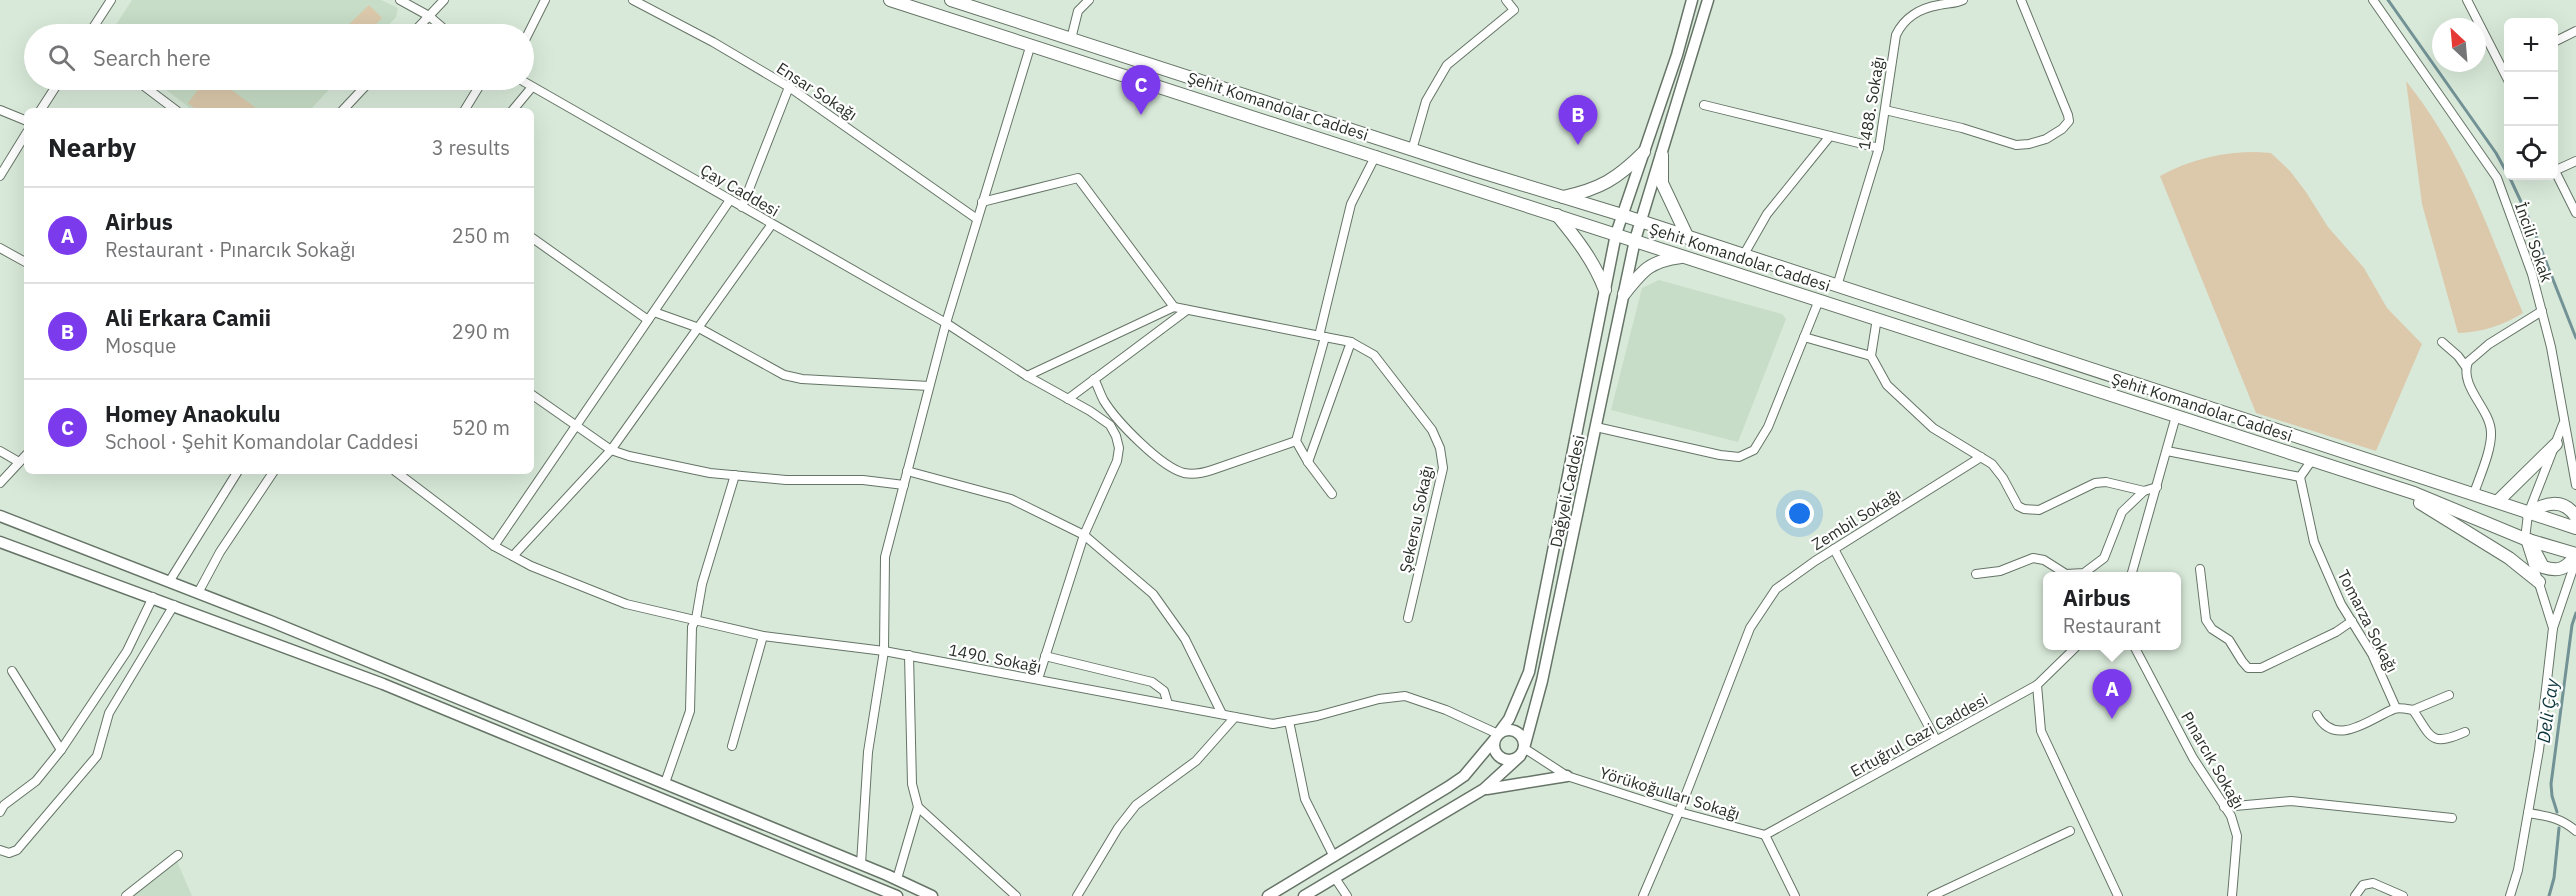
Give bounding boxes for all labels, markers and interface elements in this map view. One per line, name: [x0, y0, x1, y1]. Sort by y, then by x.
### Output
north arrow: [2432, 18, 2486, 72]
map controls: [2504, 18, 2558, 180]
button: +: [2504, 18, 2558, 72]
search box: [24, 24, 534, 90]
icon: search: [45, 41, 78, 74]
text: Search here: [93, 43, 211, 72]
street label: 1488. Sokağı: [1854, 55, 1888, 151]
street label: Ensar Sokağı: [773, 58, 861, 124]
pin: C: [1122, 66, 1160, 115]
street label: Şehit Komandolar Caddesi: [1185, 67, 1371, 145]
button: −: [2504, 72, 2558, 126]
pin: B: [1558, 96, 1598, 145]
button: locate: [2504, 126, 2558, 180]
text: Nearby: [48, 130, 136, 164]
text: 3 results: [432, 134, 510, 161]
street label: Çay Caddesi: [697, 159, 783, 221]
street label: İncili Sokak: [2511, 199, 2557, 285]
text: Airbus: [105, 207, 173, 236]
street label: Şehit Komandolar Caddesi: [1647, 218, 1833, 296]
text: A: [61, 222, 74, 249]
text: 250 m: [452, 222, 510, 249]
text: Restaurant · Pınarcık Sokağı: [105, 236, 356, 263]
text: Ali Erkara Camii: [105, 303, 271, 332]
text: B: [61, 318, 74, 345]
text: 290 m: [452, 318, 510, 345]
text: Mosque: [105, 332, 176, 359]
street label: Şehit Komandolar Caddesi: [2109, 368, 2295, 446]
text: Homey Anaokulu: [105, 399, 281, 428]
text: C: [61, 414, 74, 441]
text: 520 m: [452, 414, 510, 441]
text: School · Şehit Komandolar Caddesi: [105, 428, 418, 455]
street label: Dağyeli Caddesi: [1545, 433, 1589, 549]
street label: Şekersu Sokağı: [1395, 464, 1437, 574]
street label: Zembil Sokağı: [1808, 484, 1904, 554]
your location: [1785, 499, 1814, 528]
street label: Tomarza Sokağı: [2333, 566, 2403, 676]
popup: [2043, 572, 2181, 650]
text: Airbus: [2063, 583, 2131, 612]
text: Restaurant: [2063, 612, 2161, 639]
street label: 1490. Sokağı: [947, 639, 1043, 677]
pin: A: [2092, 670, 2132, 719]
water label: Deli Çay: [2532, 676, 2564, 744]
street label: Ertuğrul Gazi Caddesi: [1847, 689, 1991, 781]
street label: Pınarcık Sokağı: [2177, 708, 2249, 812]
street label: Yörükoğulları Sokağı: [1597, 762, 1743, 824]

